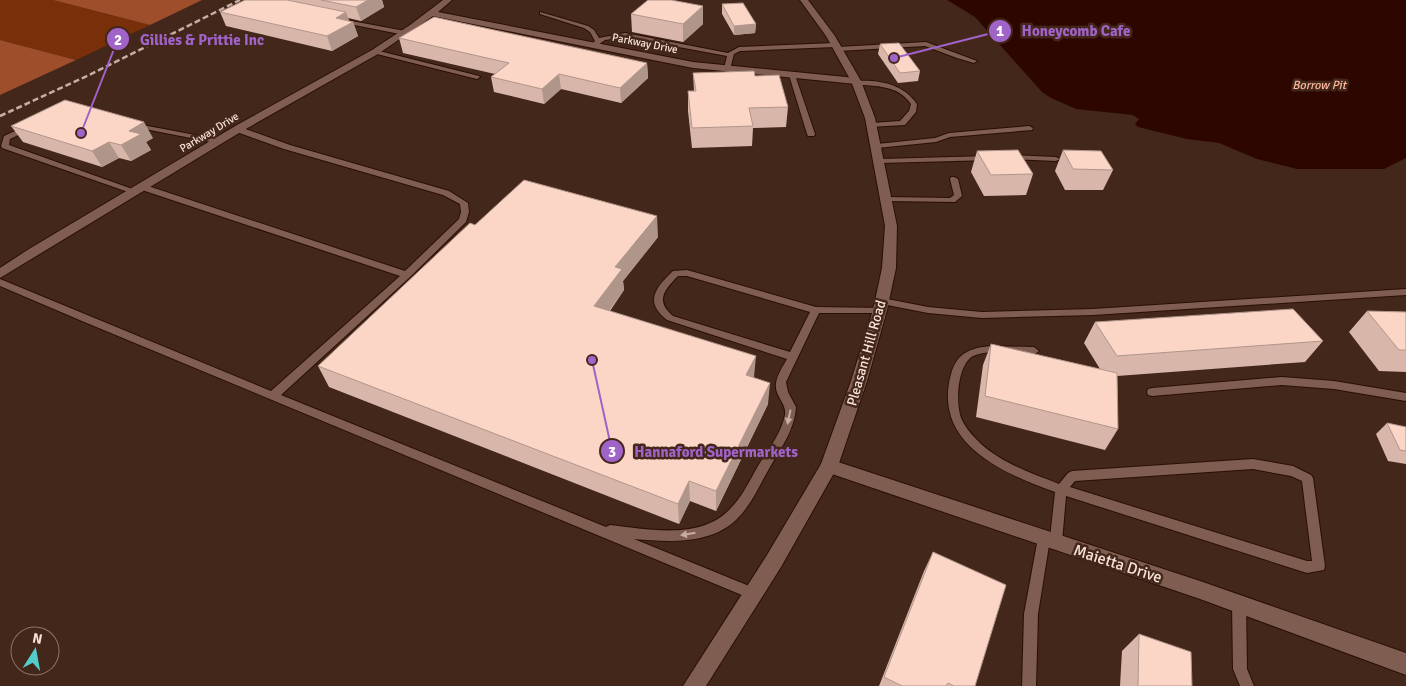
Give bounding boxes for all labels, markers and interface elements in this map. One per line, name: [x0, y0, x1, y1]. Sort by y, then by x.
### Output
callout: Honeycomb Cafe: [987, 16, 1141, 46]
text: 1: [996, 22, 1004, 40]
text: Honeycomb Cafe: [1022, 22, 1130, 40]
callout: Gillies & Prittie Inc: [105, 24, 274, 54]
text: 2: [114, 31, 122, 49]
text: Gillies & Prittie Inc: [140, 31, 264, 49]
street label: Parkway Drive: [611, 31, 679, 56]
water label: Borrow Pit: [1292, 78, 1348, 93]
street label: Parkway Drive: [177, 110, 241, 155]
street label: Pleasant Hill Road: [843, 298, 890, 408]
one-way arrow: [785, 410, 793, 426]
callout: Hannaford Supermarkets: [600, 436, 808, 466]
text: 3: [608, 443, 616, 461]
text: Hannaford Supermarkets: [634, 443, 798, 461]
one-way arrow: [680, 530, 696, 538]
street label: Maietta Drive: [1071, 540, 1165, 588]
north arrow: [10, 626, 60, 676]
text: N: [31, 629, 44, 648]

